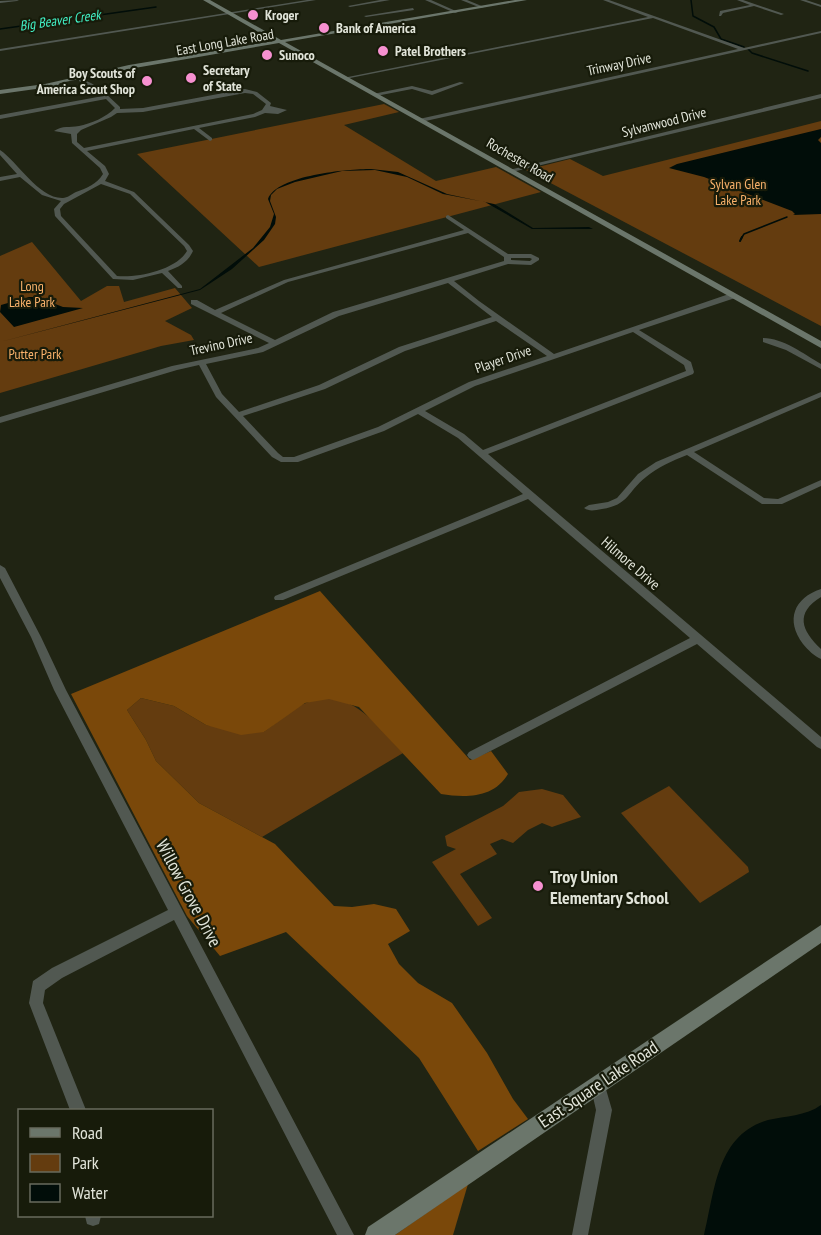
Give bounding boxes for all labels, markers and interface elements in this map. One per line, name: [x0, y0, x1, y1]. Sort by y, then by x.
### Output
water label: Big Beaver Creek: [18, 5, 103, 35]
place label: Kroger: [265, 6, 300, 24]
marker: Kroger: [246, 8, 260, 22]
place label: Bank of America: [336, 19, 416, 37]
marker: Bank of America: [317, 21, 331, 35]
street label: East Long Lake Road: [175, 25, 275, 59]
place label: Patel Brothers: [395, 42, 466, 60]
marker: Patel Brothers: [376, 44, 390, 58]
place label: Sunoco: [279, 46, 315, 64]
marker: Sunoco: [260, 48, 274, 62]
street label: Trinway Drive: [585, 48, 653, 80]
place label: Secretary of State: [203, 61, 250, 95]
place label: Boy Scouts of America Scout Shop: [36, 64, 136, 98]
marker: Secretary of State: [184, 71, 198, 85]
marker: Boy Scouts of America Scout Shop: [140, 74, 154, 88]
street label: Sylvanwood Drive: [620, 103, 708, 141]
street label: Rochester Road: [483, 134, 557, 186]
park label: Sylvan Glen Lake Park: [710, 175, 766, 209]
park label: Long Lake Park: [9, 277, 56, 311]
street label: Trevino Drive: [188, 329, 254, 359]
street label: Player Drive: [472, 341, 534, 377]
park label: Putter Park: [9, 345, 62, 363]
street label: Hilmore Drive: [598, 532, 664, 594]
street label: Willow Grove Drive: [151, 835, 227, 951]
place label: Troy Union Elementary School: [550, 865, 669, 909]
marker: Troy Union Elementary School: [531, 879, 545, 893]
street label: East Square Lake Road: [534, 1035, 662, 1133]
legend: [18, 1109, 213, 1217]
text: Road: [72, 1121, 103, 1144]
text: Park: [72, 1151, 99, 1174]
text: Water: [72, 1181, 108, 1204]

